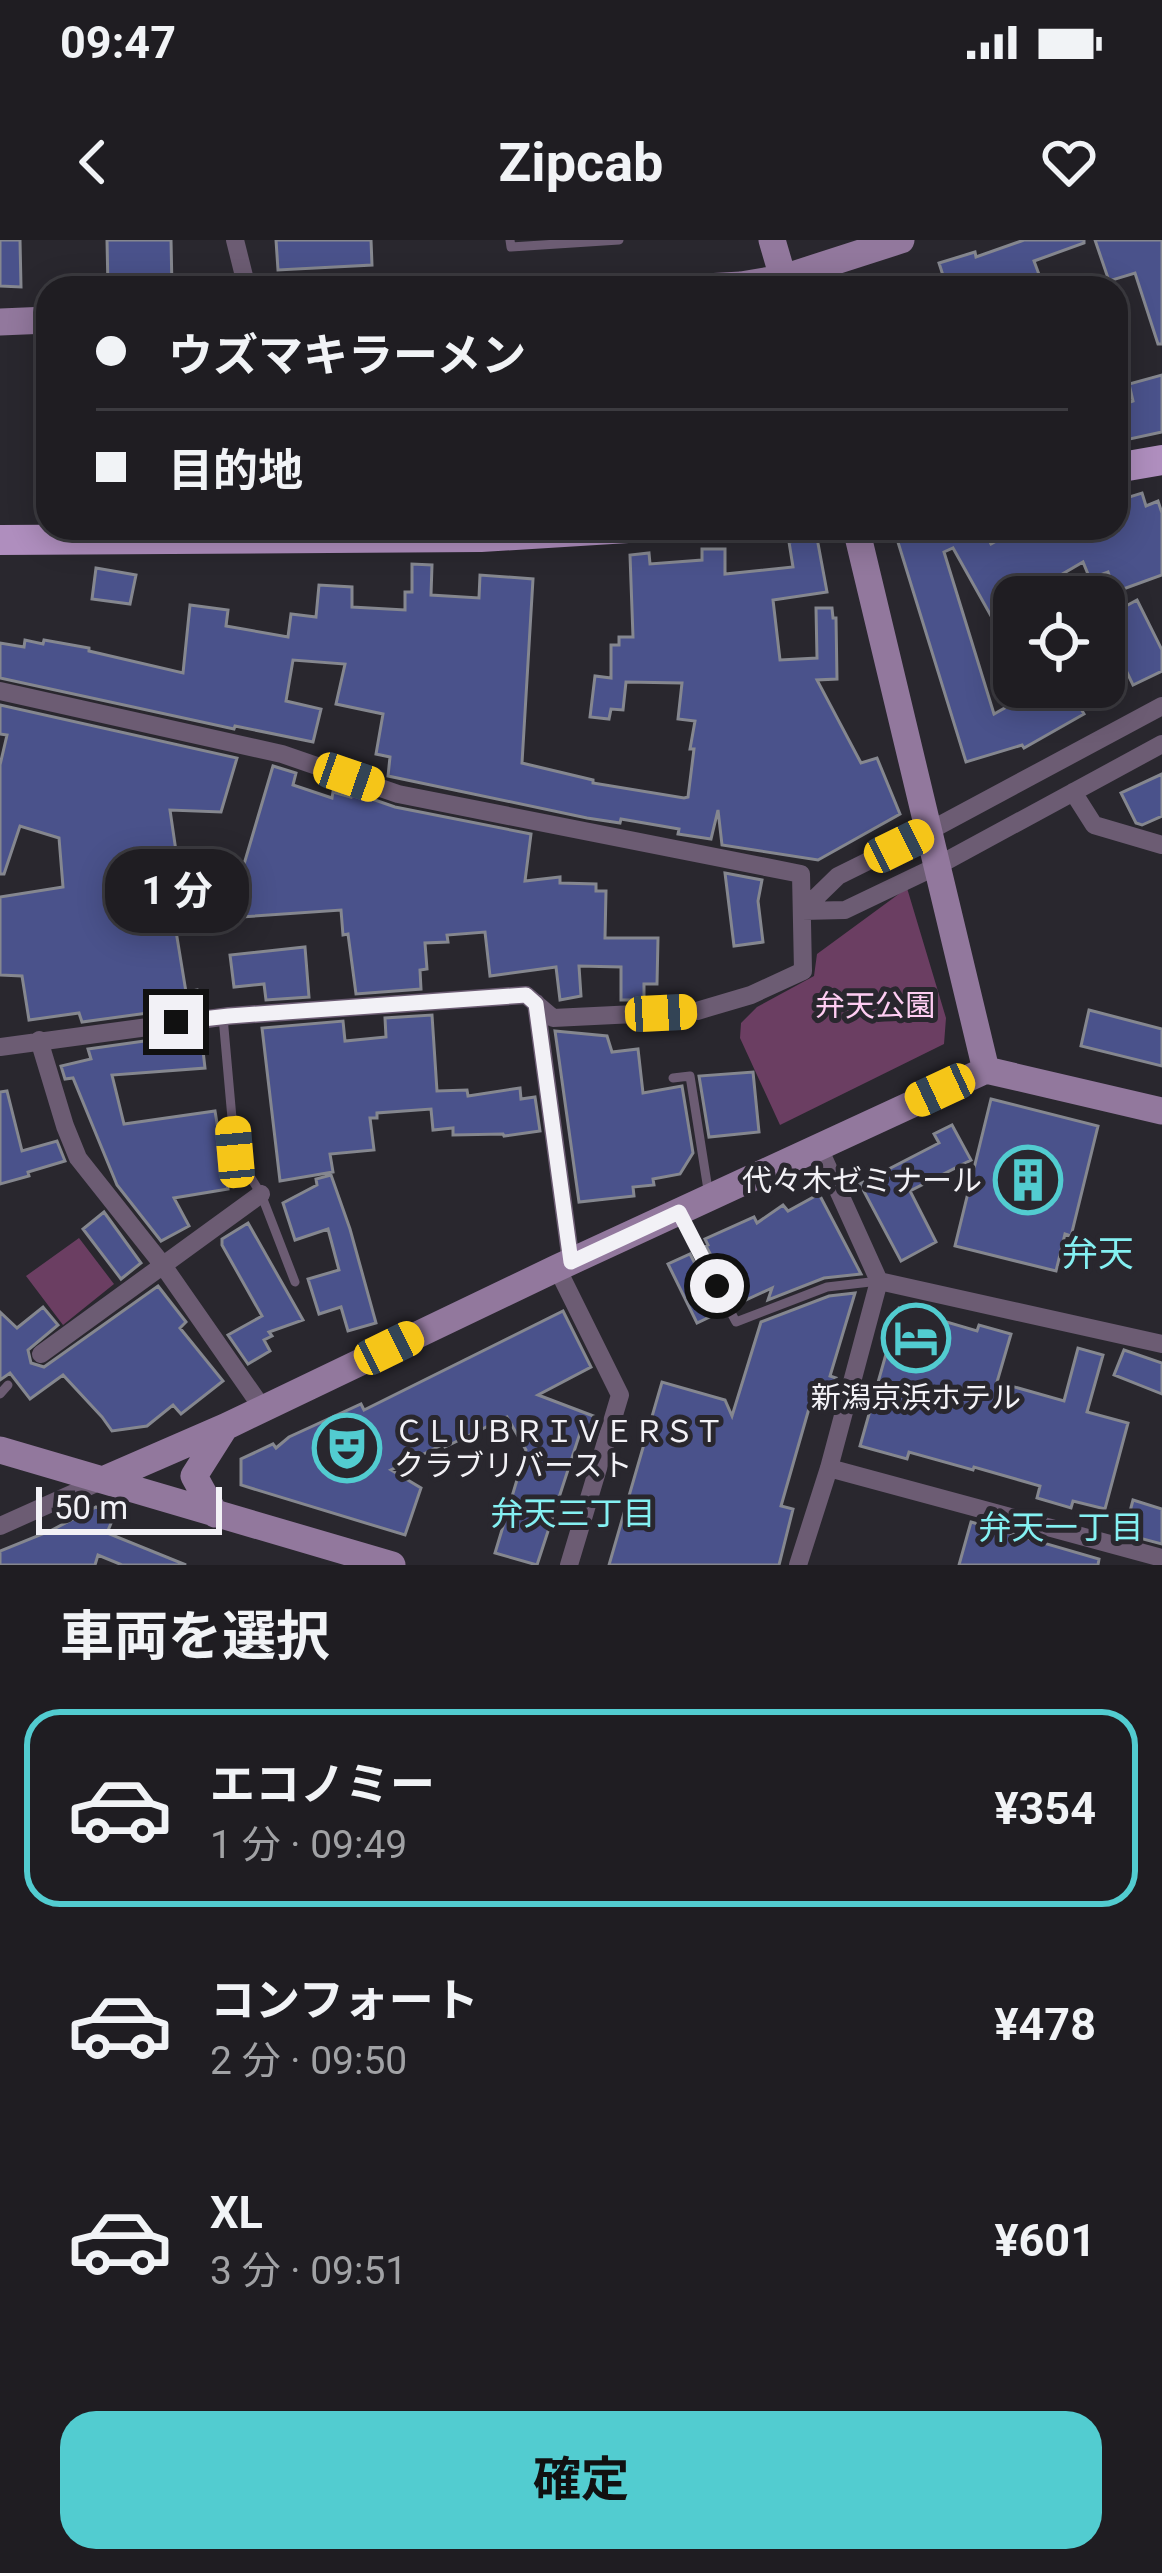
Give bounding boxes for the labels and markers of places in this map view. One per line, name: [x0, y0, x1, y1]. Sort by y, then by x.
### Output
building icon: 代々木ゼミナール: [993, 1145, 1063, 1215]
place label: 代々木ゼミナール: [742, 1163, 982, 1198]
hotel icon: 新潟京浜ホテル: [881, 1303, 951, 1373]
place label: 新潟京浜ホテル: [811, 1380, 1021, 1415]
theatre icon: ＣＬＵＢＲＩＶＥＲＳＴ クラブリバースト: [312, 1413, 382, 1483]
place label: ＣＬＵＢＲＩＶＥＲＳＴ クラブリバースト: [394, 1414, 724, 1483]

